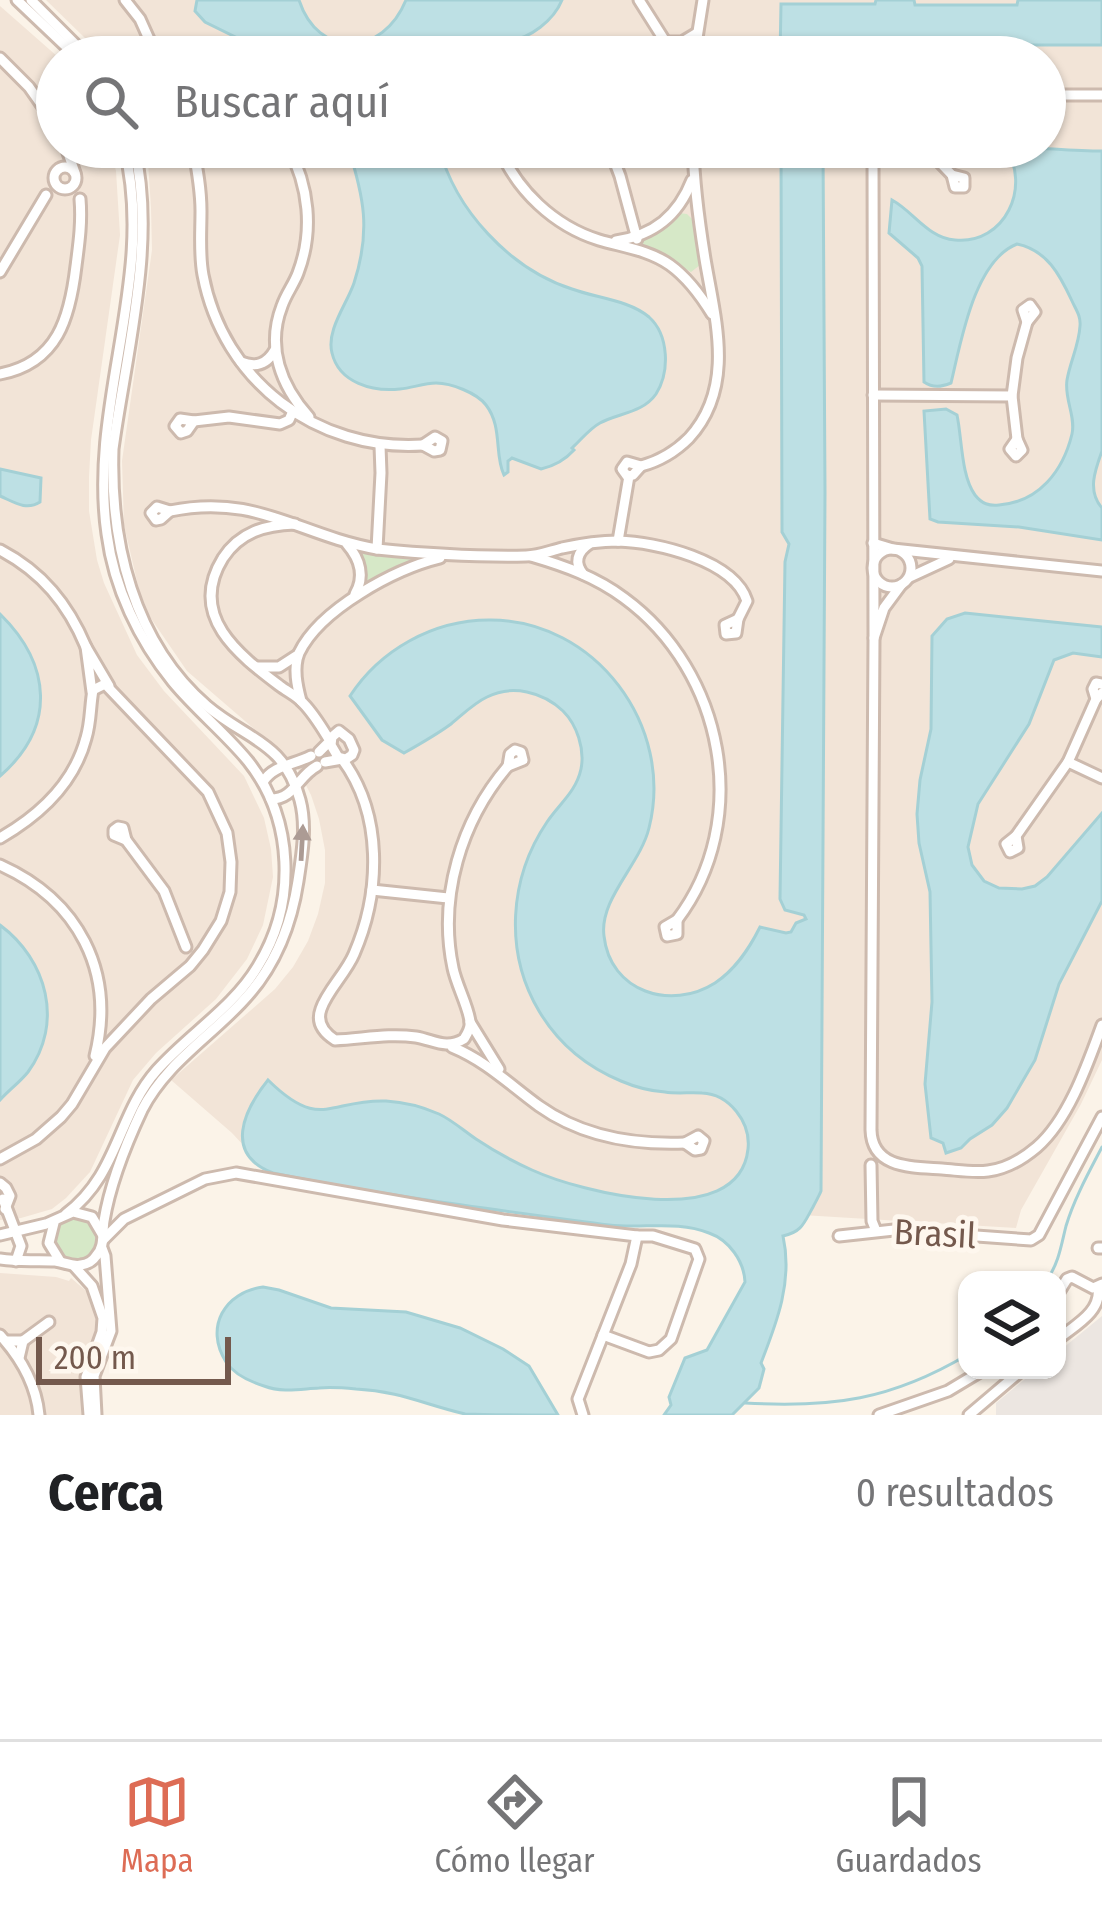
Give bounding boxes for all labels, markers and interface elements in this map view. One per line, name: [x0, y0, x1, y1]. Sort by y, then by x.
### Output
search box: [36, 36, 1066, 168]
icon: search: [78, 69, 144, 135]
text: Buscar aquí: [174, 75, 390, 129]
one-way arrow: [293, 823, 312, 861]
street label: Brasil: [893, 1210, 977, 1258]
map controls: [958, 1271, 1066, 1379]
button: layers: [958, 1271, 1066, 1379]
scale bar: [36, 1331, 231, 1384]
text: 200 m: [54, 1338, 136, 1378]
text: Cerca: [48, 1462, 164, 1524]
text: 0 resultados: [856, 1470, 1054, 1516]
tab: Mapa: [120, 1769, 194, 1881]
tab: Cómo llegar: [435, 1769, 595, 1881]
tab: Guardados: [836, 1769, 982, 1881]

